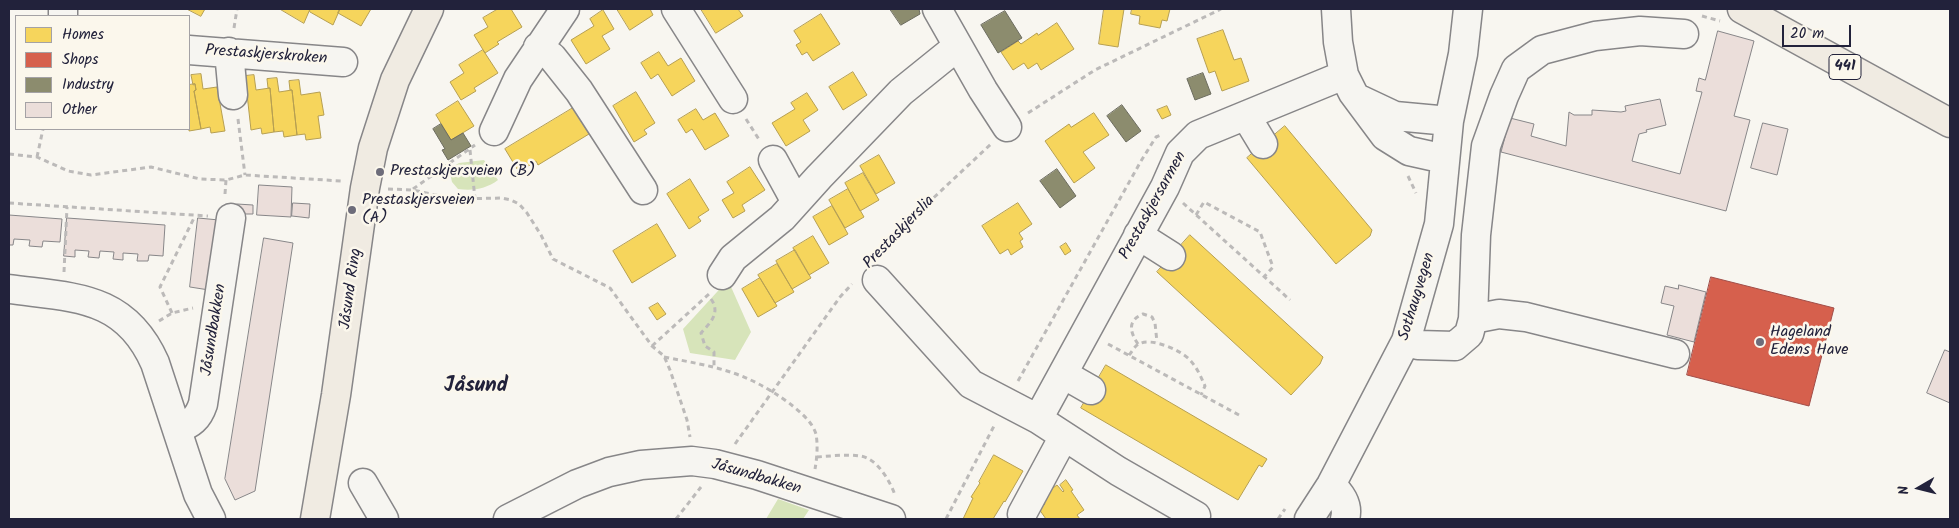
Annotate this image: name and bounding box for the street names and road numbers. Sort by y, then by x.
street label: Prestaskjerskroken [204,42,328,70]
road number: 441 [1829,54,1861,80]
street label: Prestaskjersarmen [1116,149,1192,263]
street label: Prestaskjerslia [860,192,940,274]
street label: Jåsund Ring [337,247,367,331]
street label: Sothaugvegen [1396,251,1440,343]
street label: Jåsundbakken [198,283,232,377]
street label: Jåsundbakken [709,456,803,500]

